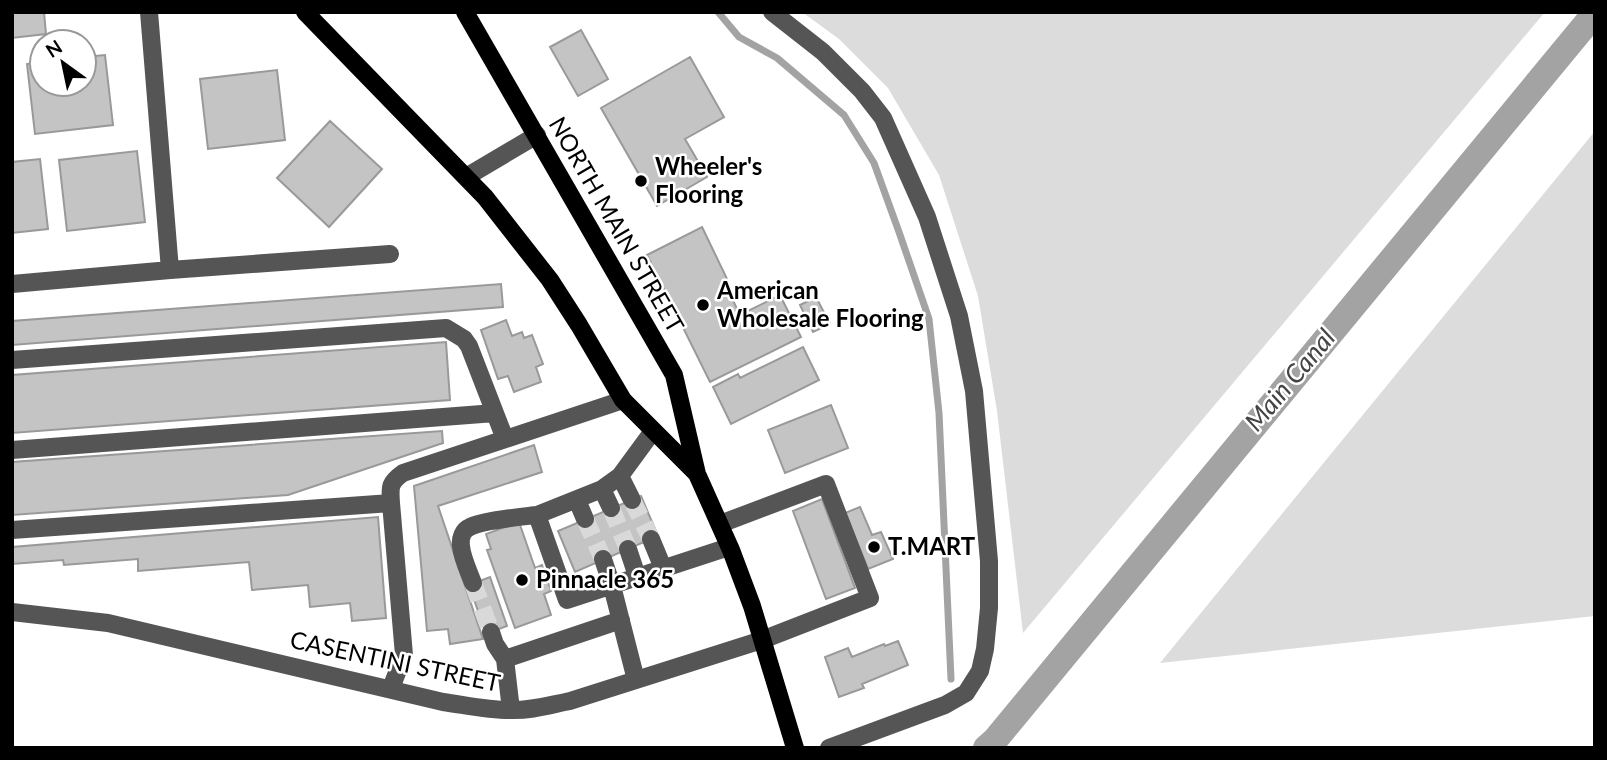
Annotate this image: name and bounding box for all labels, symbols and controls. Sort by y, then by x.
north arrow [28,28,98,98]
text: N [41,35,66,62]
street label: NORTH MAIN STREET [544,111,691,337]
place label: Wheeler's Flooring [655,151,762,208]
marker: Wheeler's Flooring [633,173,649,189]
place label: American Wholesale Flooring [716,275,924,332]
marker: American Wholesale Flooring [695,297,711,313]
water label: Main Canal [1237,322,1341,437]
place label: T.MART [888,531,976,560]
marker: T.MART [866,539,882,555]
place label: Pinnacle 365 [536,564,674,593]
marker: Pinnacle 365 [514,572,530,588]
street label: CASENTINI STREET [288,624,503,697]

